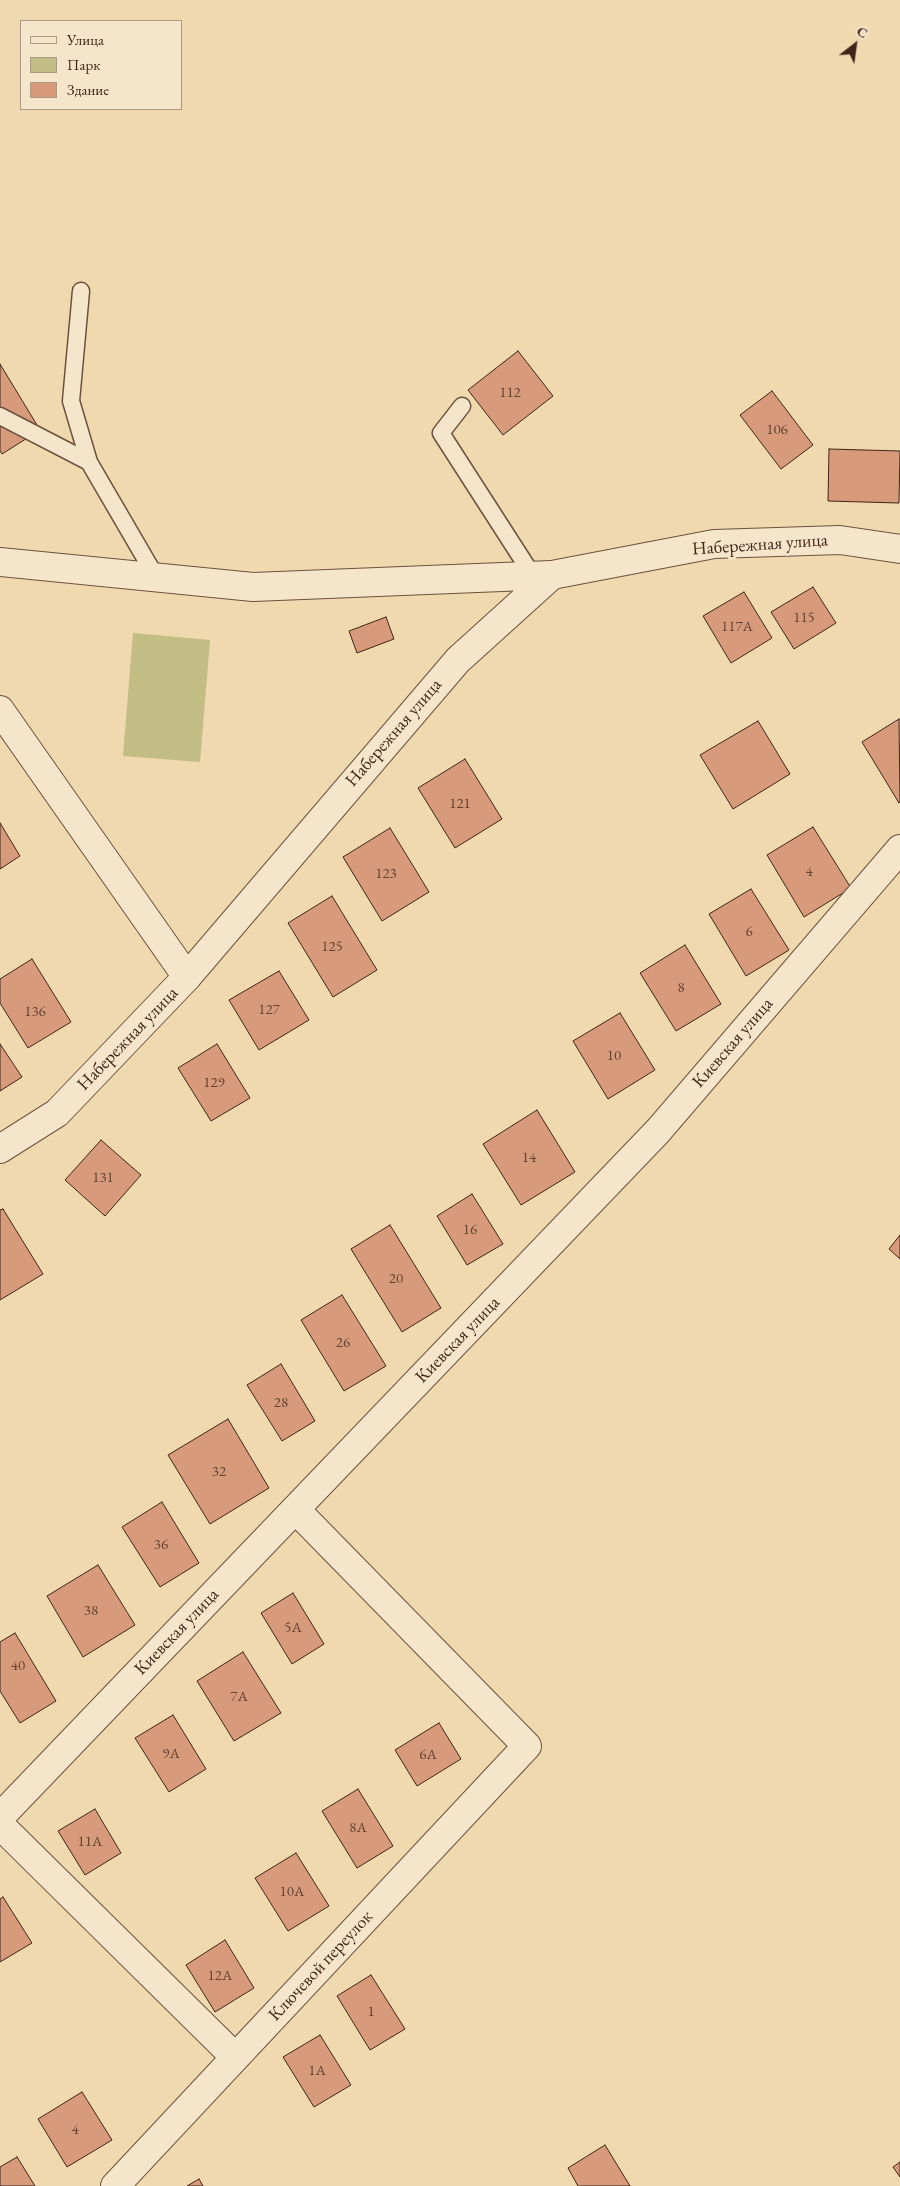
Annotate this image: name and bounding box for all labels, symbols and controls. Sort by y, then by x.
legend [20,20,182,110]
north arrow [830,20,880,70]
text: С [854,22,871,42]
text: Улица [67,30,104,49]
text: Парк [67,55,100,74]
text: Здание [67,80,109,99]
house number: 112 [499,384,521,402]
house number: 106 [766,421,788,439]
street label: Набережная улица [691,529,829,561]
house number: 115 [793,609,815,627]
house number: 117А [721,618,753,636]
street label: Набережная улица [341,675,447,791]
house number: 121 [449,795,471,813]
house number: 4 [805,863,813,881]
house number: 123 [375,865,397,883]
house number: 6 [745,923,753,941]
house number: 125 [321,938,343,956]
house number: 8 [677,979,685,997]
street label: Набережная улица [73,983,183,1095]
street label: Киевская улица [688,994,778,1092]
house number: 127 [258,1001,280,1019]
house number: 136 [24,1003,46,1021]
house number: 10 [607,1047,621,1065]
house number: 129 [203,1074,225,1092]
house number: 14 [522,1149,536,1167]
house number: 131 [92,1169,114,1187]
house number: 16 [463,1221,477,1239]
house number: 20 [389,1270,403,1288]
street label: Киевская улица [411,1292,505,1388]
house number: 26 [336,1334,350,1352]
house number: 28 [274,1394,288,1412]
house number: 32 [212,1463,226,1481]
house number: 36 [154,1536,168,1554]
street label: Киевская улица [130,1584,224,1680]
house number: 38 [84,1602,98,1620]
house number: 5А [284,1619,302,1637]
house number: 40 [11,1657,25,1675]
house number: 7А [230,1688,248,1706]
house number: 9А [162,1745,180,1763]
house number: 6А [419,1746,437,1764]
house number: 8А [349,1819,367,1837]
house number: 11А [78,1833,102,1851]
house number: 10А [280,1883,304,1901]
street label: Ключевой переулок [264,1906,378,2026]
house number: 12А [208,1967,232,1985]
house number: 1 [367,2003,375,2021]
house number: 1А [308,2062,326,2080]
house number: 4 [71,2121,79,2139]

